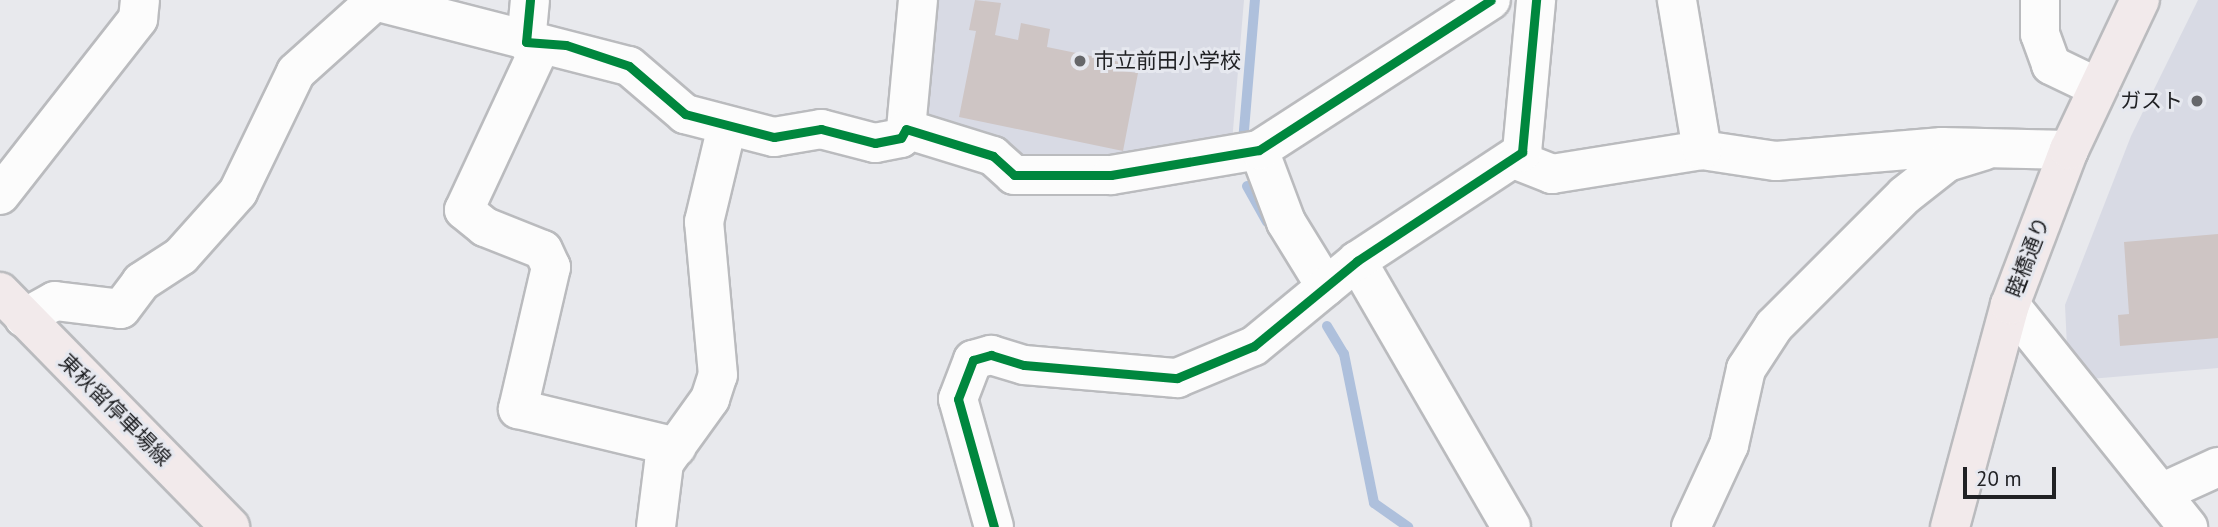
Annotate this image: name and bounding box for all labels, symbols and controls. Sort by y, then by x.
place label: 市立前田小学校 [1094,48,1241,74]
marker: 市立前田小学校 [1072,53,1088,69]
place label: ガスト [2120,88,2183,114]
marker: ガスト [2189,93,2205,109]
street label: 睦橋通り [2001,213,2055,301]
street label: 東秋留停車場線 [54,349,176,471]
scale bar [1966,454,2059,498]
text: 20 m [1976,465,2022,492]

